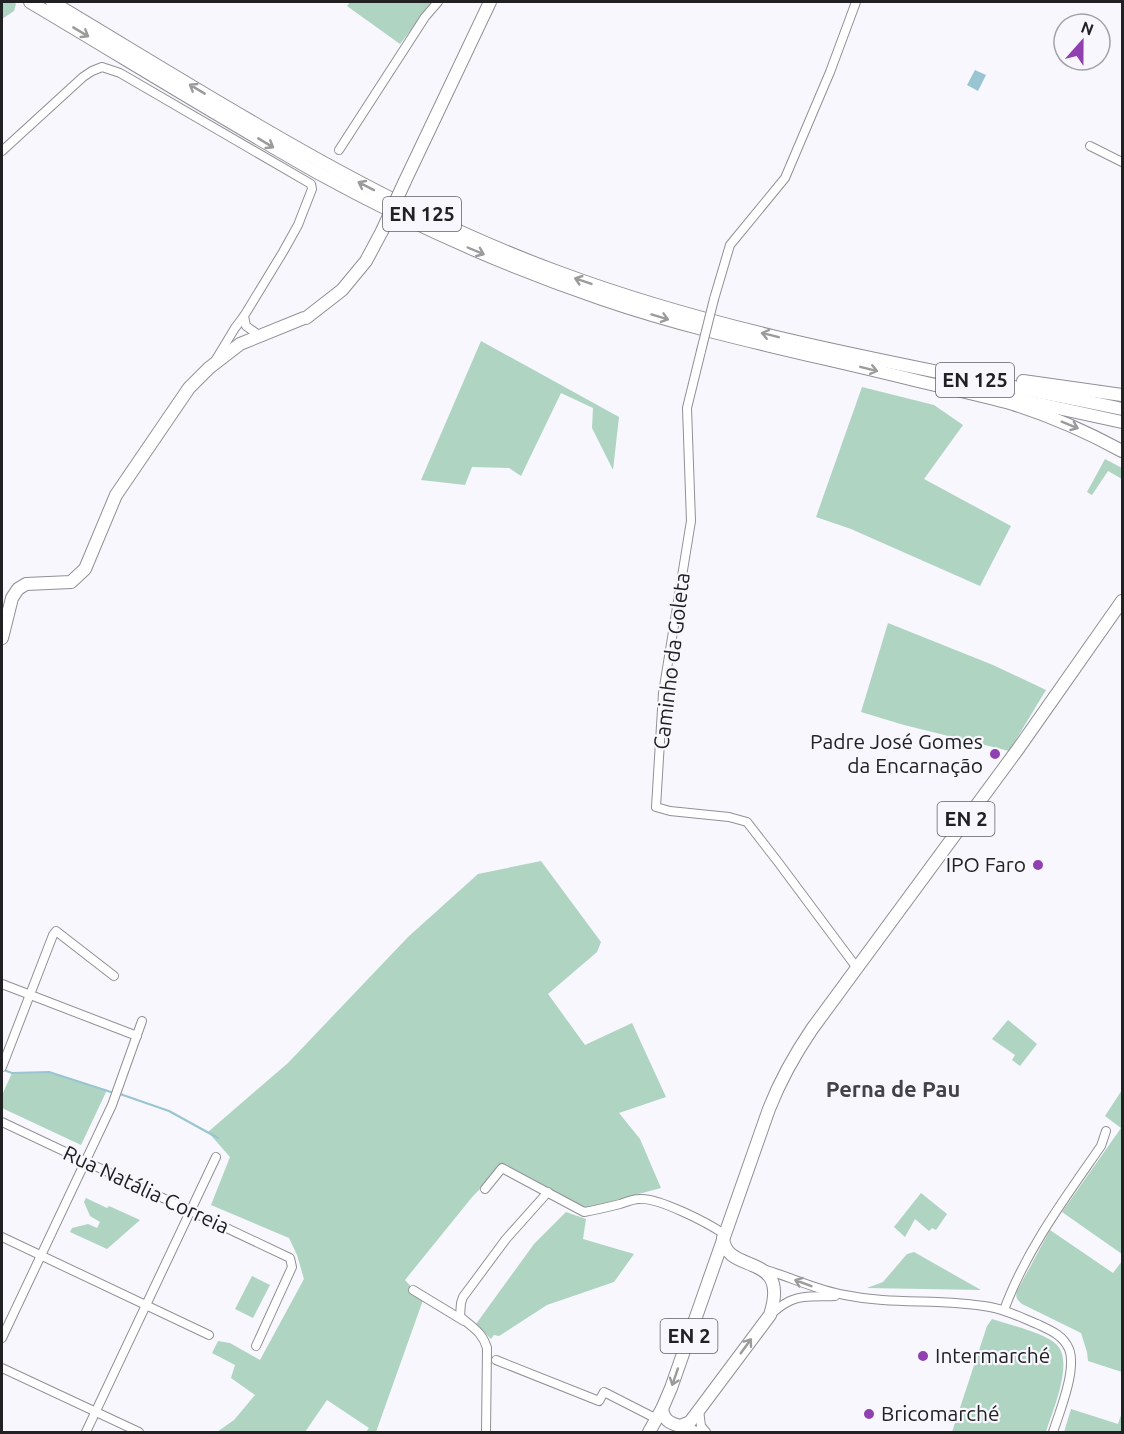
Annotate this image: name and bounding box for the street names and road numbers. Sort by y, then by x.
road number: EN 125 [383,197,461,231]
road number: EN 125 [936,363,1014,397]
street label: Caminho da Goleta [648,571,694,751]
road number: EN 2 [938,802,994,836]
street label: Rua Natália Correia [60,1140,233,1238]
road number: EN 2 [660,1319,718,1353]

